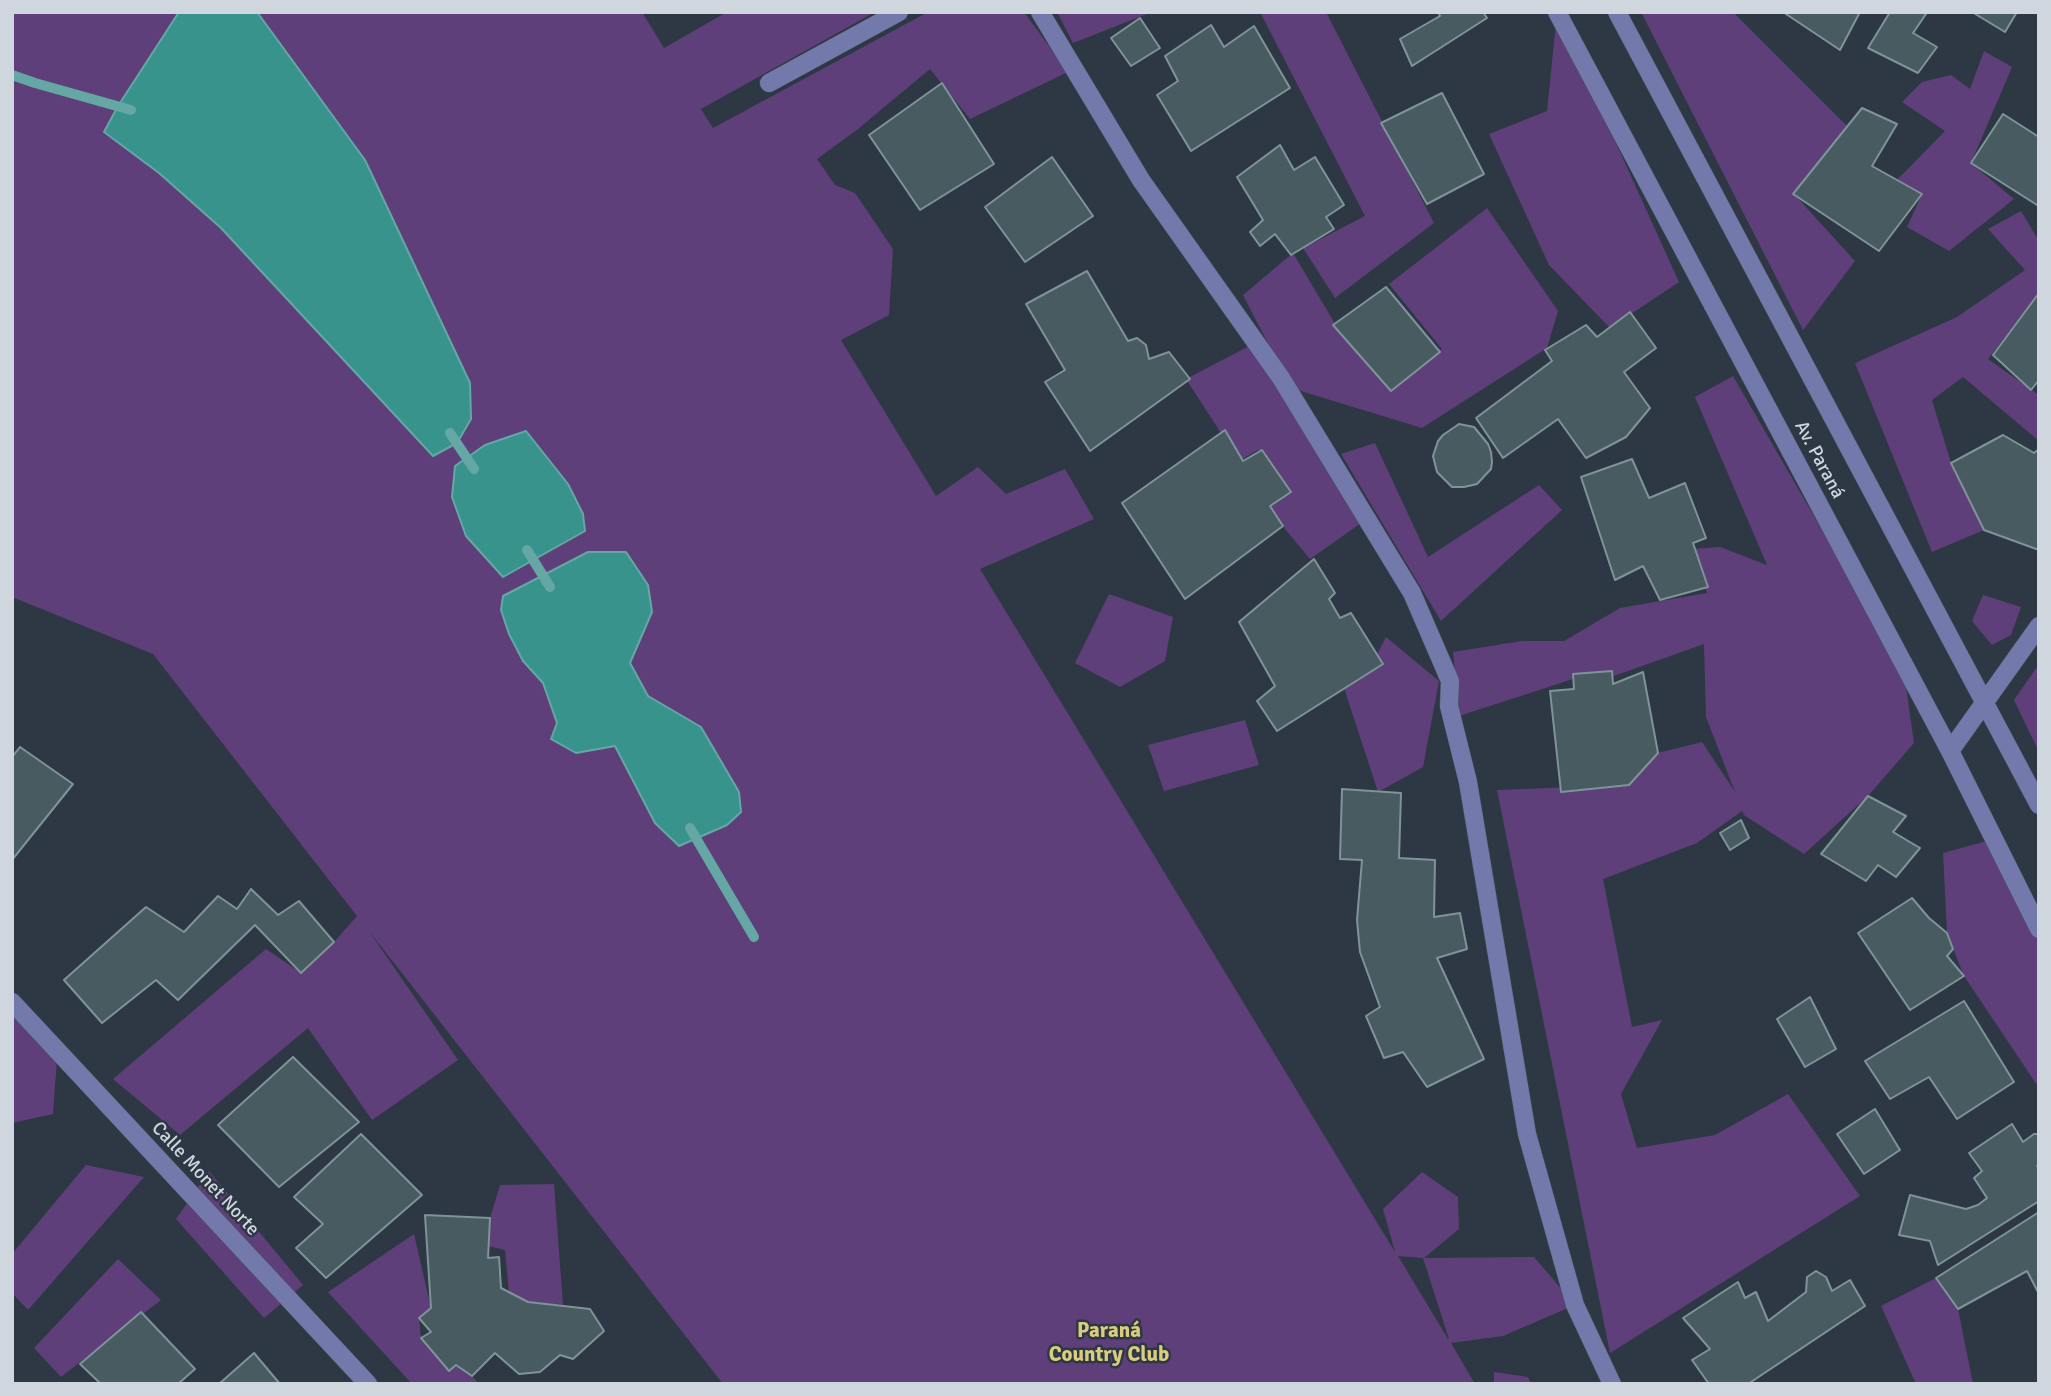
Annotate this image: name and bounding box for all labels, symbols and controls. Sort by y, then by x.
street label: Av. Paraná [1789,417,1849,503]
street label: Calle Monet Norte [146,1117,264,1241]
district label: Paraná Country Club [1049,1318,1169,1368]

